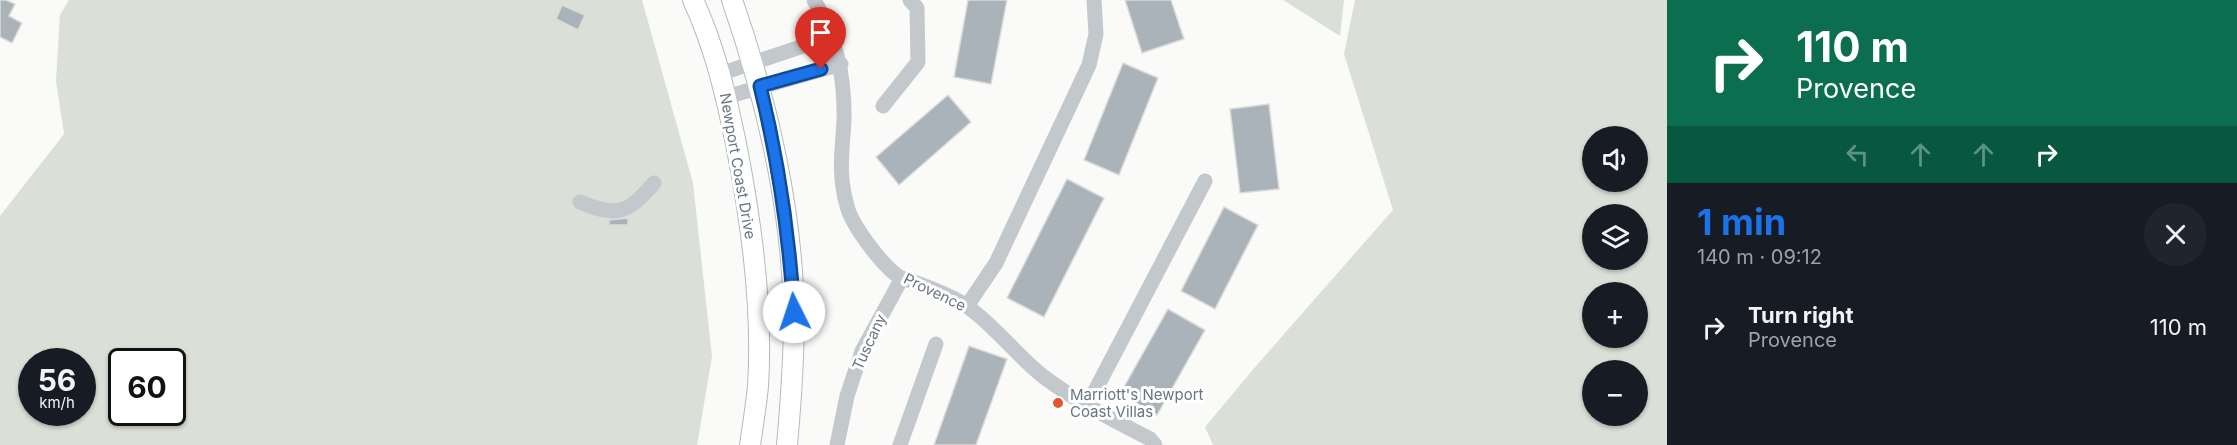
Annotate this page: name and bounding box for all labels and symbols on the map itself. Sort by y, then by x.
pin [795,7,846,69]
street label: Newport Coast Drive [716,91,760,241]
street label: Provence [901,269,969,315]
position arrow [762,280,826,344]
street label: Tuscany [848,310,890,373]
speed limit sign: 60 [108,348,186,426]
place label: Marriott's Newport Coast Villas [1070,385,1204,421]
marker: Marriott's Newport Coast Villas [1051,396,1065,410]

